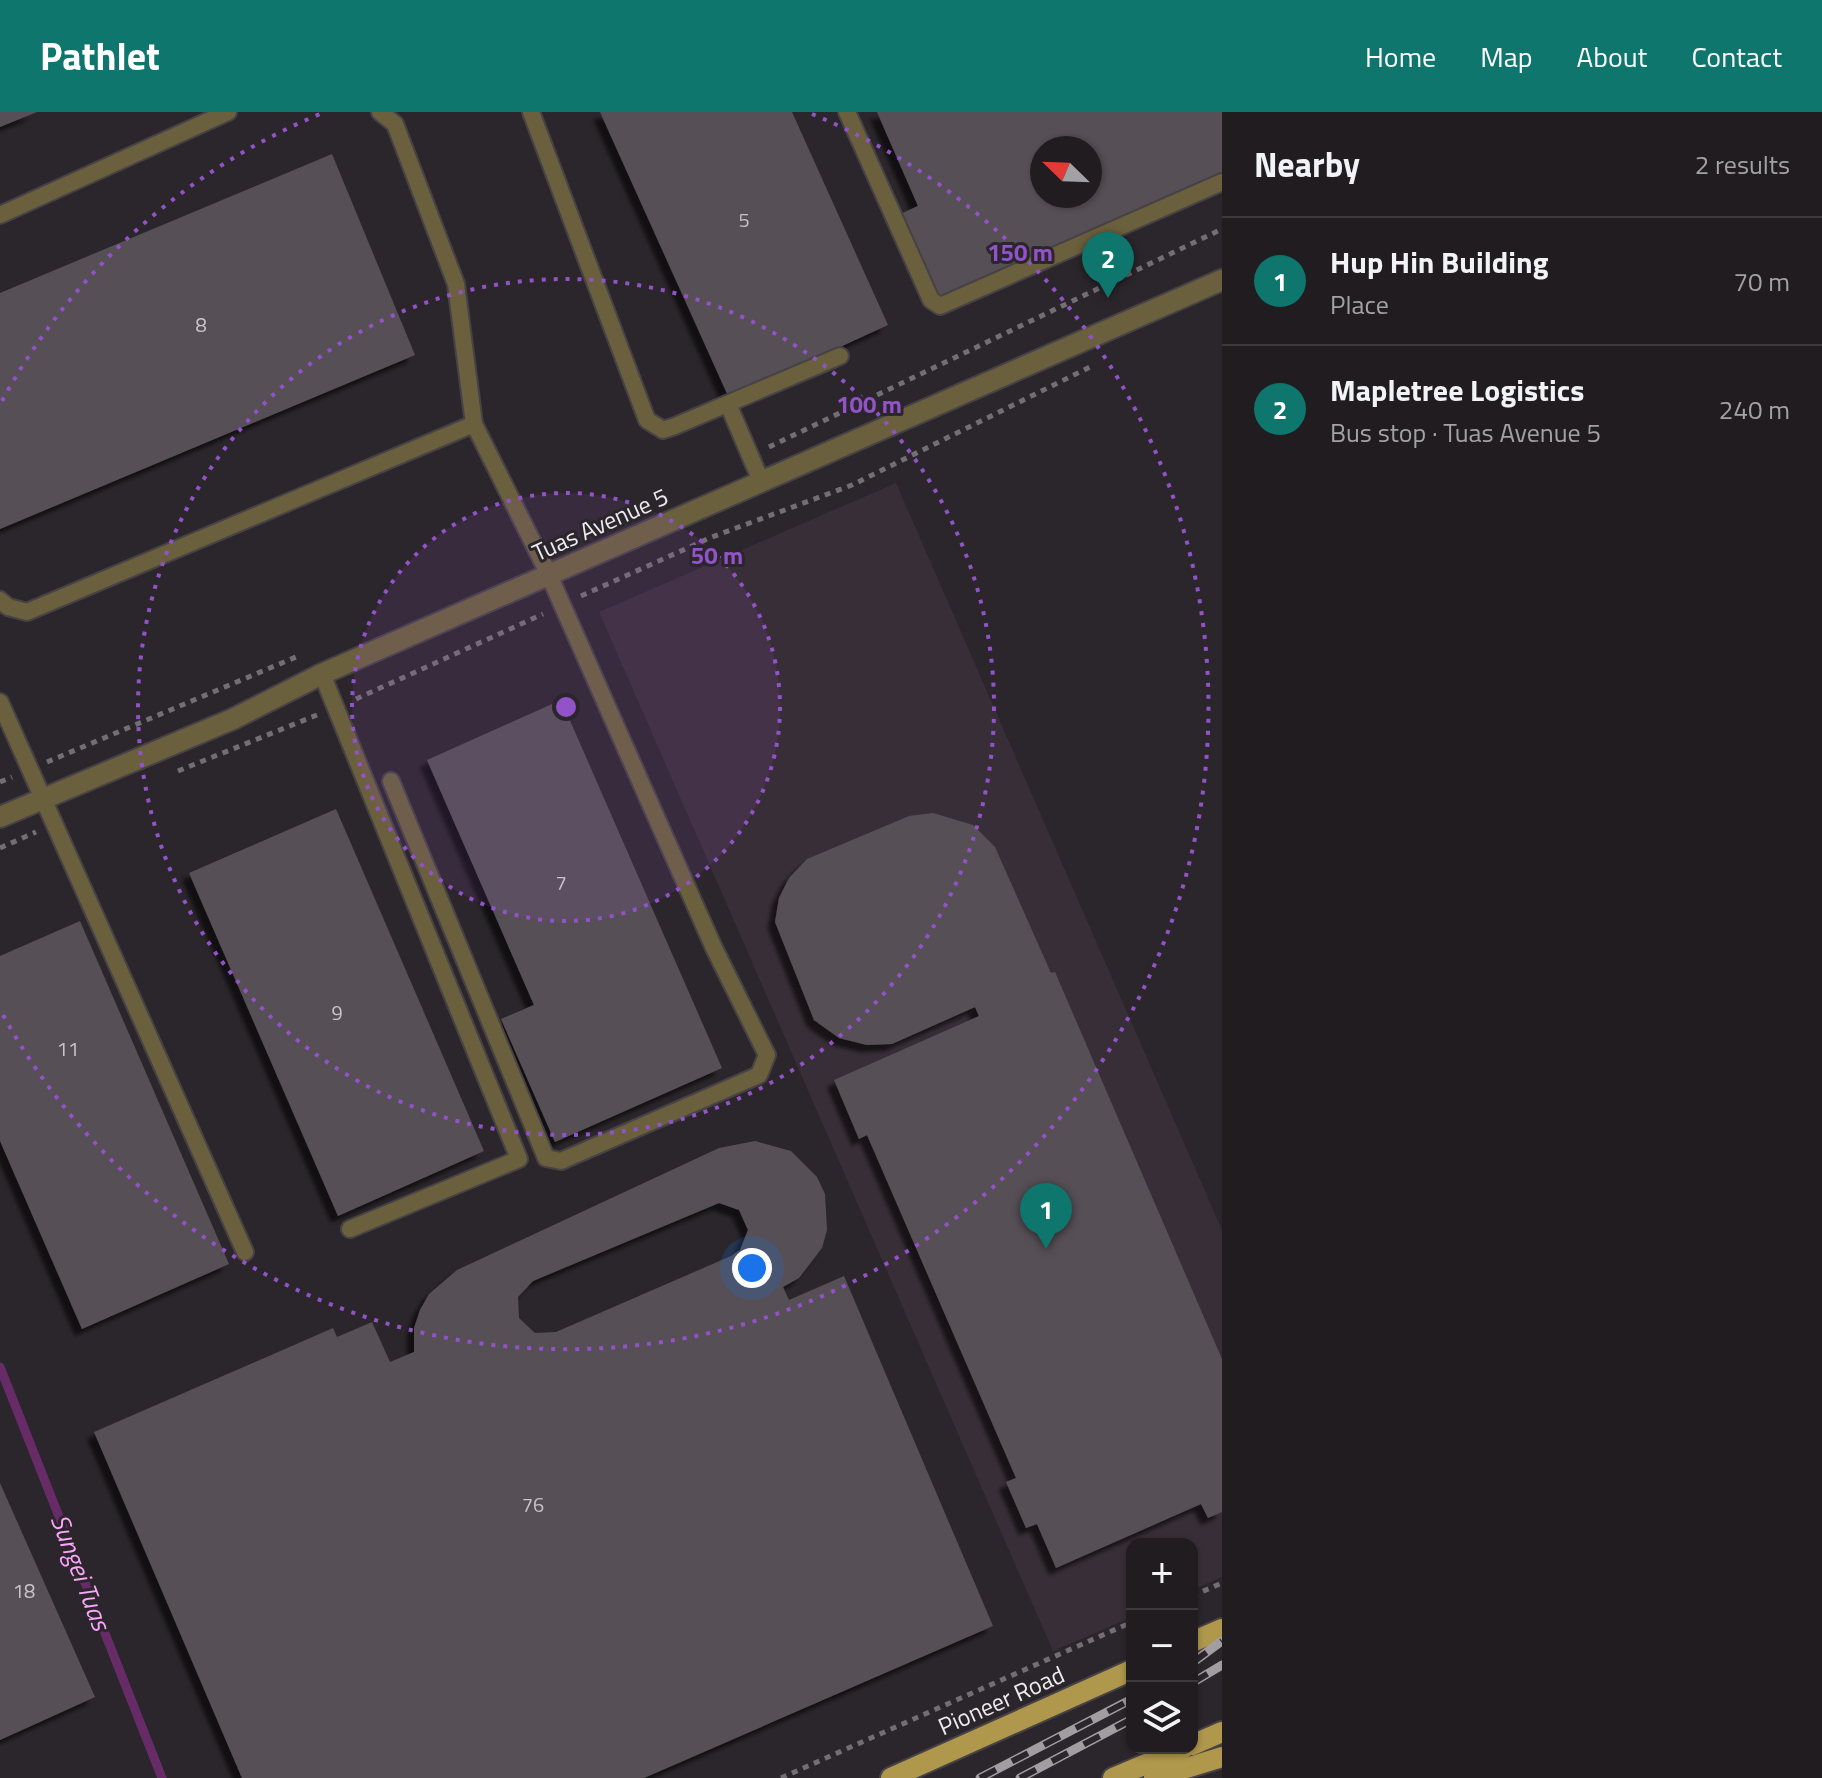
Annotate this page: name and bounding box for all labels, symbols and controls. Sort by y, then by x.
text: Pathlet [40,27,160,85]
text: Home [1365,35,1436,78]
text: Map [1480,35,1533,78]
text: About [1577,35,1647,78]
text: Contact [1691,35,1782,78]
north arrow [1030,136,1102,208]
text: Nearby [1254,138,1360,190]
text: 2 results [1695,145,1790,184]
house number: 5 [738,204,750,235]
pin: 2 [1082,232,1134,298]
text: 150 m [987,234,1053,270]
text: Hup Hin Building [1330,239,1549,285]
text: 1 [1273,262,1287,301]
text: 70 m [1733,262,1790,301]
text: Place [1330,285,1389,324]
house number: 8 [195,309,207,340]
text: Mapletree Logistics [1330,367,1584,413]
text: 100 m [836,386,902,422]
text: 2 [1273,390,1287,429]
text: 240 m [1719,390,1790,429]
text: Bus stop · Tuas Avenue 5 [1330,413,1601,452]
street label: Tuas Avenue 5 [526,478,674,570]
text: 50 m [691,537,743,573]
centre of rings [552,693,580,721]
house number: 7 [555,867,567,898]
house number: 9 [331,997,343,1028]
house number: 11 [57,1033,79,1064]
pin: 1 [1020,1183,1072,1249]
your location [732,1248,772,1288]
house number: 76 [522,1489,544,1520]
water label: Sungei Tuas [41,1508,122,1637]
map controls [1126,1538,1198,1754]
button: + [1126,1538,1198,1610]
house number: 18 [13,1575,35,1606]
button: − [1126,1610,1198,1682]
street label: Pioneer Road [932,1656,1070,1744]
button: layers [1126,1682,1198,1754]

